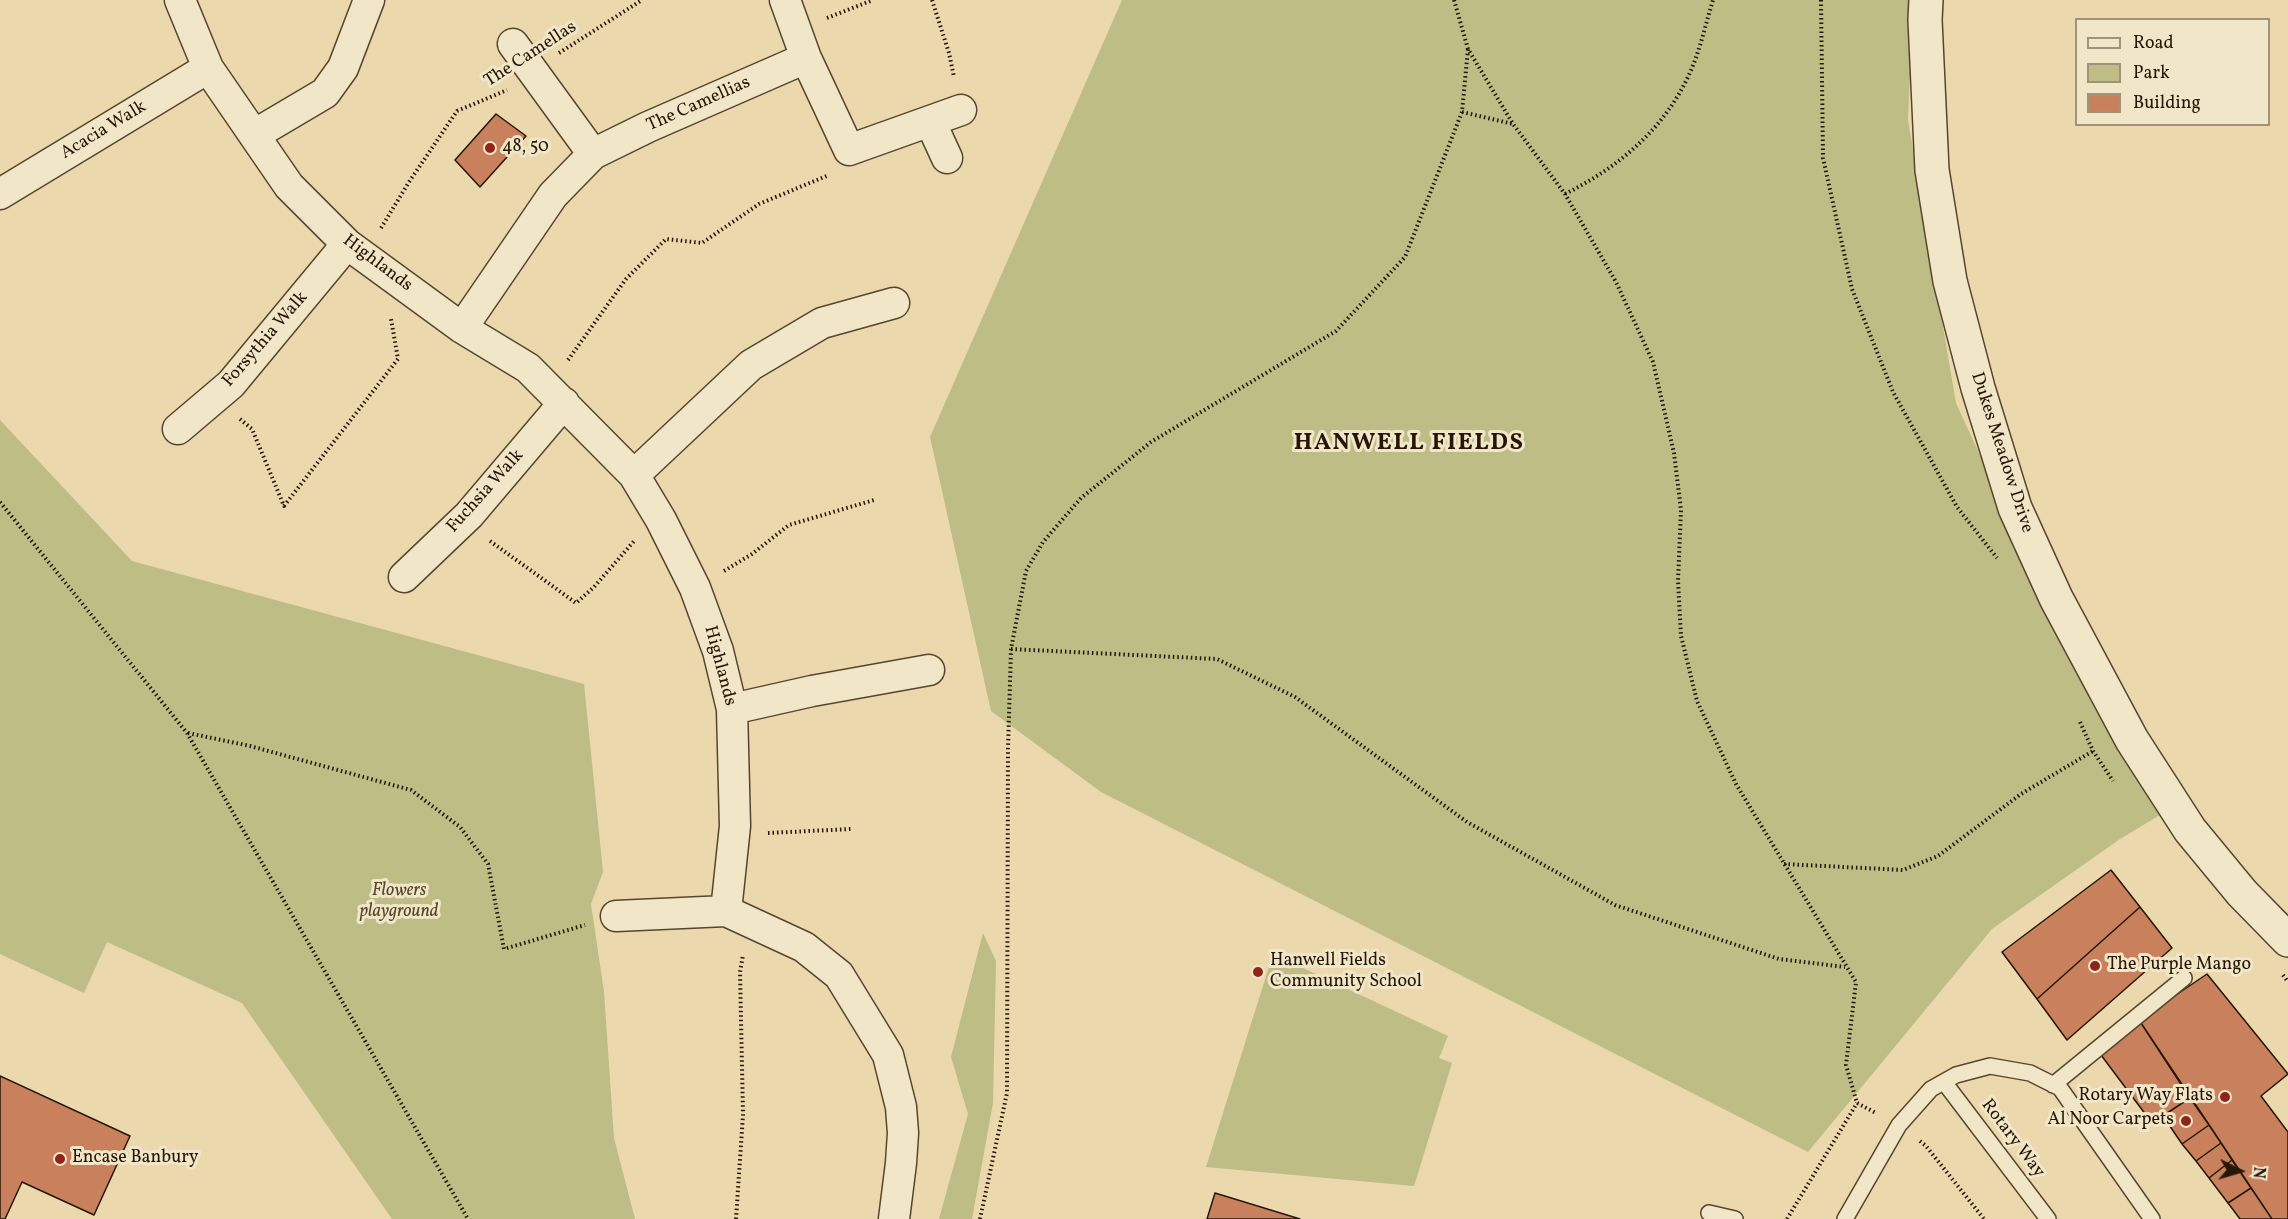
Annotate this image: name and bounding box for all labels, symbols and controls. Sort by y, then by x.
street label: The Camellas [481,17,581,93]
legend [2075,18,2270,126]
text: Road [2133,31,2174,56]
text: Park [2133,61,2170,86]
street label: The Camellias [644,73,754,137]
text: Building [2133,91,2201,116]
street label: Acacia Walk [57,97,151,165]
place label: 48, 50 [502,137,549,159]
marker: 48, 50 [483,141,497,155]
street label: Highlands [338,231,416,297]
street label: Forsythia Walk [219,288,313,392]
street label: Dukes Meadow Drive [1965,370,2037,536]
district label: HANWELL FIELDS [1294,431,1524,459]
street label: Fuchsia Walk [443,446,529,538]
street label: Highlands [698,624,740,708]
park label: Flowers playground [360,881,438,924]
place label: Hanwell Fields Community School [1270,951,1422,994]
place label: The Purple Mango [2107,955,2251,977]
marker: The Purple Mango [2088,959,2102,973]
marker: Hanwell Fields Community School [1251,965,1265,979]
place label: Rotary Way Flats [2079,1086,2213,1108]
marker: Rotary Way Flats [2218,1090,2232,1104]
street label: Rotary Way [1975,1096,2049,1182]
place label: Al Noor Carpets [2048,1110,2174,1132]
marker: Al Noor Carpets [2179,1114,2193,1128]
north arrow [2210,1141,2270,1201]
place label: Encase Banbury [72,1148,199,1170]
marker: Encase Banbury [53,1152,67,1166]
text: N [2246,1166,2269,1179]

